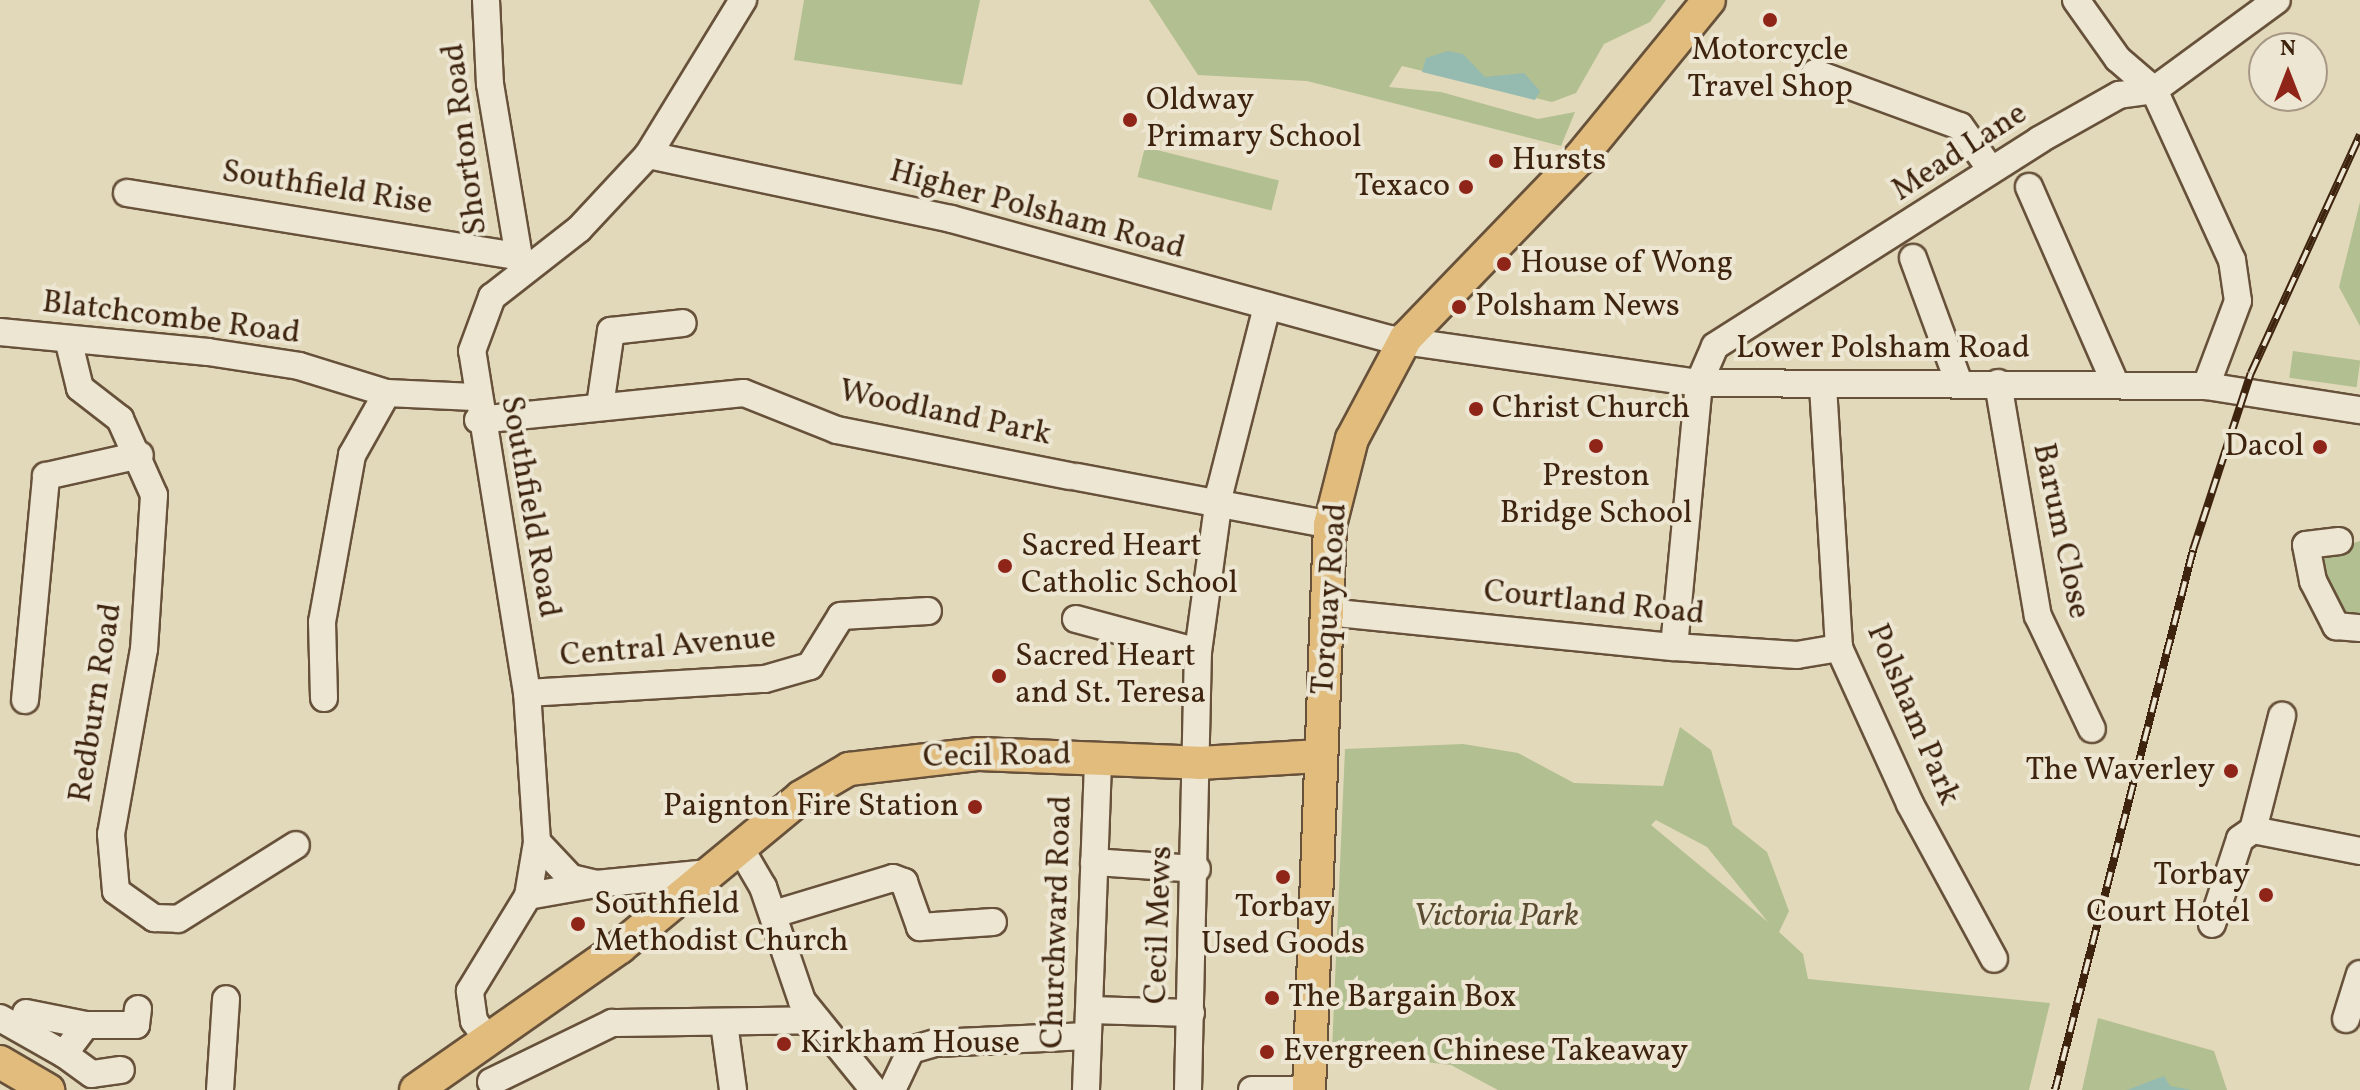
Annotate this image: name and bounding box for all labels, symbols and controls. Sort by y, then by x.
marker: Motorcycle Travel Shop [1761,11,1779,29]
north arrow [2248,32,2328,112]
place label: Motorcycle Travel Shop [1687,33,1853,108]
text: N [2280,34,2296,65]
street label: Shorton Road [435,41,497,237]
place label: Oldway Primary School [1146,83,1363,158]
street label: Mead Lane [1885,95,2035,211]
marker: Oldway Primary School [1121,111,1139,129]
place label: Hursts [1512,142,1606,180]
marker: Hursts [1487,152,1505,170]
street label: Southfield Rise [219,153,435,225]
street label: Higher Polsham Road [885,153,1189,269]
place label: Texaco [1354,168,1450,206]
marker: Texaco [1457,178,1475,196]
place label: House of Wong [1520,245,1731,283]
marker: House of Wong [1495,255,1513,273]
street label: Blatchcombe Road [40,284,302,354]
place label: Polsham News [1475,288,1680,326]
marker: Polsham News [1450,298,1468,316]
street label: Lower Polsham Road [1736,330,2030,368]
street label: Woodland Park [835,373,1055,455]
place label: Christ Church [1492,390,1690,428]
street label: Southfield Road [491,393,567,621]
marker: Christ Church [1467,400,1485,418]
place label: Dacol [2224,428,2304,466]
marker: Preston Bridge School [1587,437,1605,455]
marker: Dacol [2311,438,2329,456]
street label: Barum Close [2023,440,2097,622]
place label: Preston Bridge School [1500,459,1692,534]
street label: Torquay Road [1305,501,1357,697]
place label: Sacred Heart Catholic School [1021,529,1238,604]
marker: Sacred Heart Catholic School [996,557,1014,575]
street label: Courtland Road [1482,573,1706,635]
street label: Redburn Road [62,601,132,805]
street label: Central Avenue [559,619,777,677]
street label: Polsham Park [1857,619,1967,811]
place label: Sacred Heart and St. Teresa [1015,639,1207,714]
marker: Sacred Heart and St. Teresa [990,667,1008,685]
street label: Cecil Road [923,737,1071,777]
place label: The Waverley [2025,752,2215,790]
marker: The Waverley [2222,762,2240,780]
place label: Paignton Fire Station [663,788,959,826]
street label: Churchward Road [1034,795,1082,1049]
marker: Paignton Fire Station [966,798,984,816]
street label: Cecil Mews [1138,845,1182,1005]
place label: Torbay Court Hotel [2086,858,2250,933]
marker: Torbay Used Goods [1274,868,1292,886]
marker: Torbay Court Hotel [2257,886,2275,904]
place label: Southfield Methodist Church [594,887,849,962]
place label: Torbay Used Goods [1201,890,1365,965]
park label: Victoria Park [1413,898,1579,936]
marker: Southfield Methodist Church [569,915,587,933]
place label: The Bargain Box [1288,979,1516,1017]
marker: The Bargain Box [1263,989,1281,1007]
place label: Kirkham House [800,1025,1020,1063]
place label: Evergreen Chinese Takeaway [1283,1033,1689,1071]
marker: Kirkham House [775,1035,793,1053]
marker: Evergreen Chinese Takeaway [1258,1043,1276,1061]

